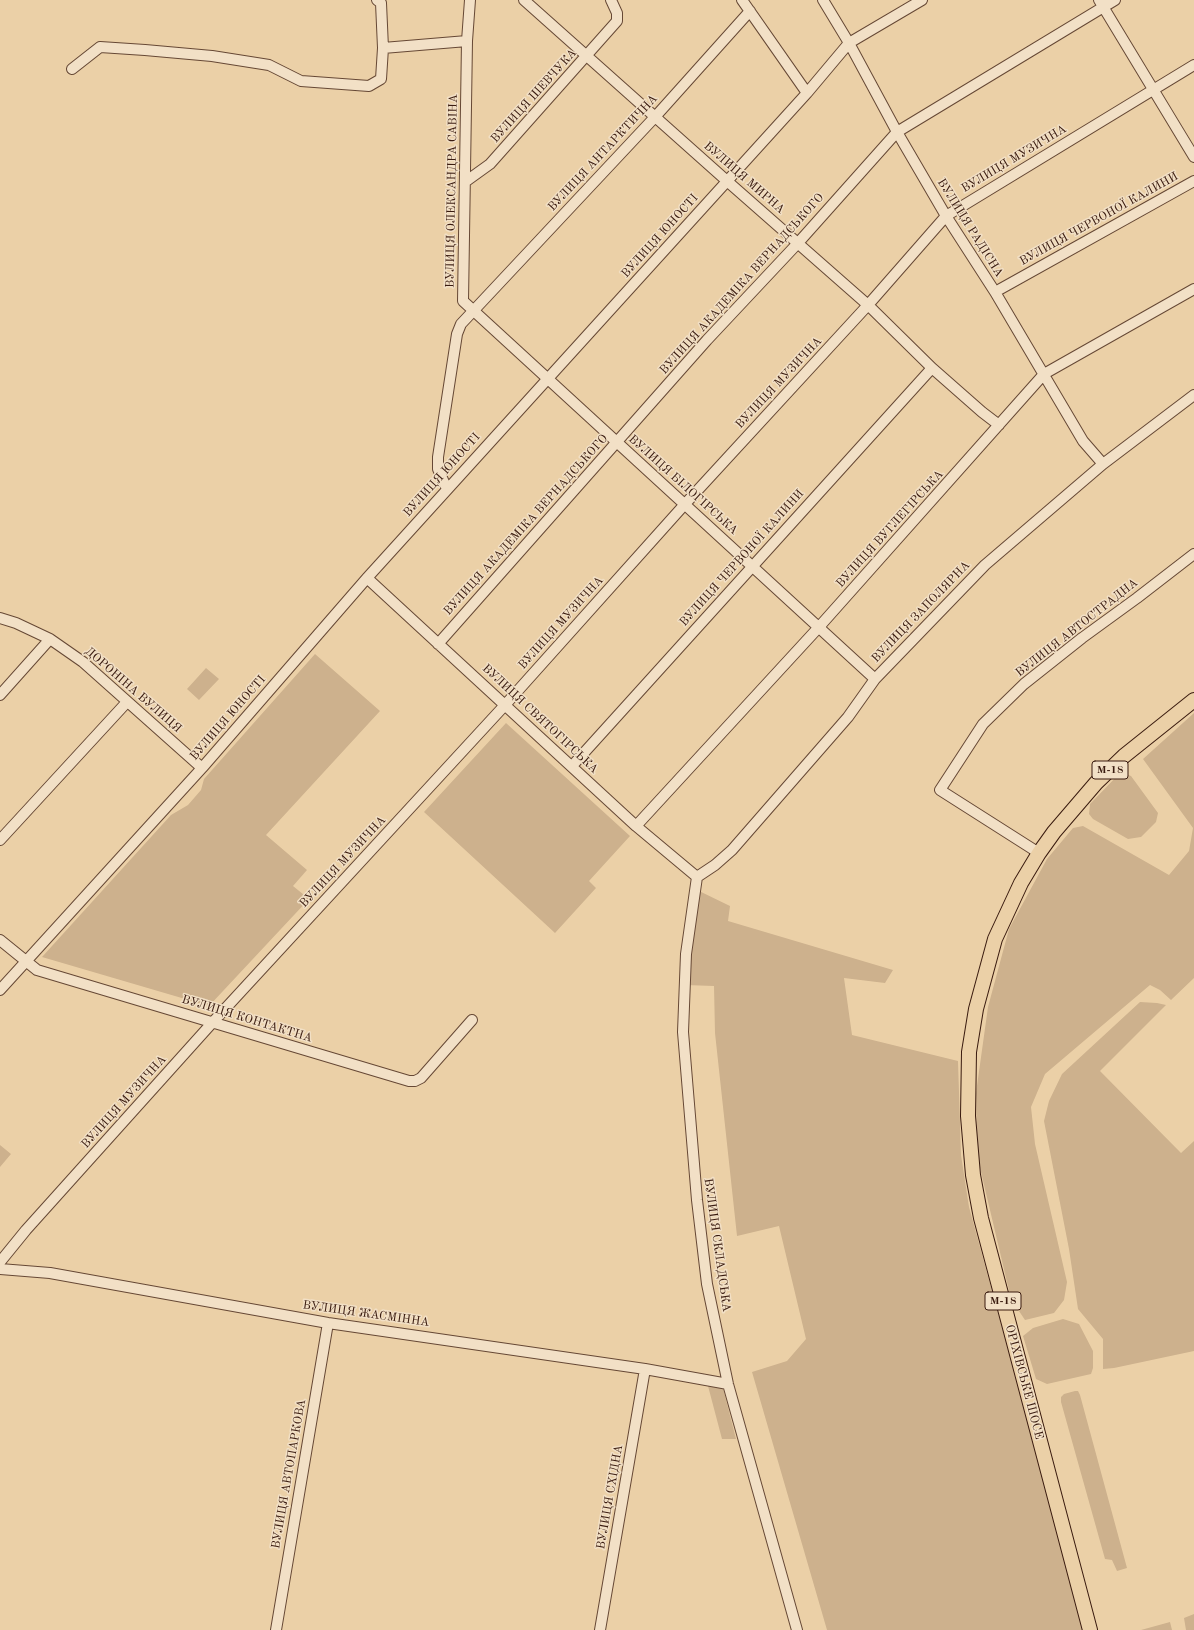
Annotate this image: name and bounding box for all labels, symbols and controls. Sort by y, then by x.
street label: ВУЛИЦЯ ШЕВЧУКА [488,46,580,146]
street label: ВУЛИЦЯ АНТАРКТИЧНА [545,92,661,214]
street label: ВУЛИЦЯ ОЛЕКСАНДРА САВІНА [443,94,461,288]
street label: ВУЛИЦЯ МУЗИЧНА [959,122,1069,196]
street label: ВУЛИЦЯ МИРНА [701,139,787,217]
street label: ВУЛИЦЯ ЧЕРВОНОЇ КАЛИНИ [1017,169,1181,269]
street label: ВУЛИЦЯ РАДІСНА [934,176,1006,280]
street label: ВУЛИЦЯ ЮНОСТІ [619,191,701,281]
street label: ВУЛИЦЯ АКАДЕМІКА ВЕРНАДСЬКОГО [657,191,827,377]
street label: ВУЛИЦЯ МУЗИЧНА [733,334,825,432]
street label: ВУЛИЦЯ ЮНОСТІ [401,430,483,520]
street label: ВУЛИЦЯ АКАДЕМІКА ВЕРНАДСЬКОГО [441,432,611,618]
street label: ВУЛИЦЯ БІЛОГІРСЬКА [625,432,741,538]
street label: ВУЛИЦЯ ВУГЛЕГІРСЬКА [833,467,947,591]
street label: ВУЛИЦЯ ЧЕРВОНОЇ КАЛИНИ [677,487,807,629]
street label: ВУЛИЦЯ ЗАПОЛЯРНА [869,558,973,666]
street label: ВУЛИЦЯ МУЗИЧНА [515,574,607,672]
street label: ВУЛИЦЯ АВТОСТРАДНА [1013,576,1141,680]
street label: ДОРОНІНА ВУЛИЦЯ [82,644,184,736]
street label: ВУЛИЦЯ СВЯТОГІРСЬКА [479,661,601,777]
street label: ВУЛИЦЯ ЮНОСТІ [187,673,269,763]
road number: М-18 [1092,761,1128,779]
street label: ВУЛИЦЯ МУЗИЧНА [297,813,389,911]
street label: ВУЛИЦЯ КОНТАКТНА [180,992,314,1046]
street label: ВУЛИЦЯ МУЗИЧНА [78,1053,170,1151]
street label: ВУЛИЦЯ СКЛАДСЬКА [700,1177,734,1313]
road number: М-18 [985,1292,1021,1310]
street label: ВУЛИЦЯ ЖАСМІННА [302,1298,430,1330]
street label: ОРІХІВСЬКЕ ШОСЕ [1002,1323,1046,1441]
street label: ВУЛИЦЯ АВТОПАРКОВА [269,1398,309,1550]
street label: ВУЛИЦЯ СХІДНА [594,1444,626,1550]

